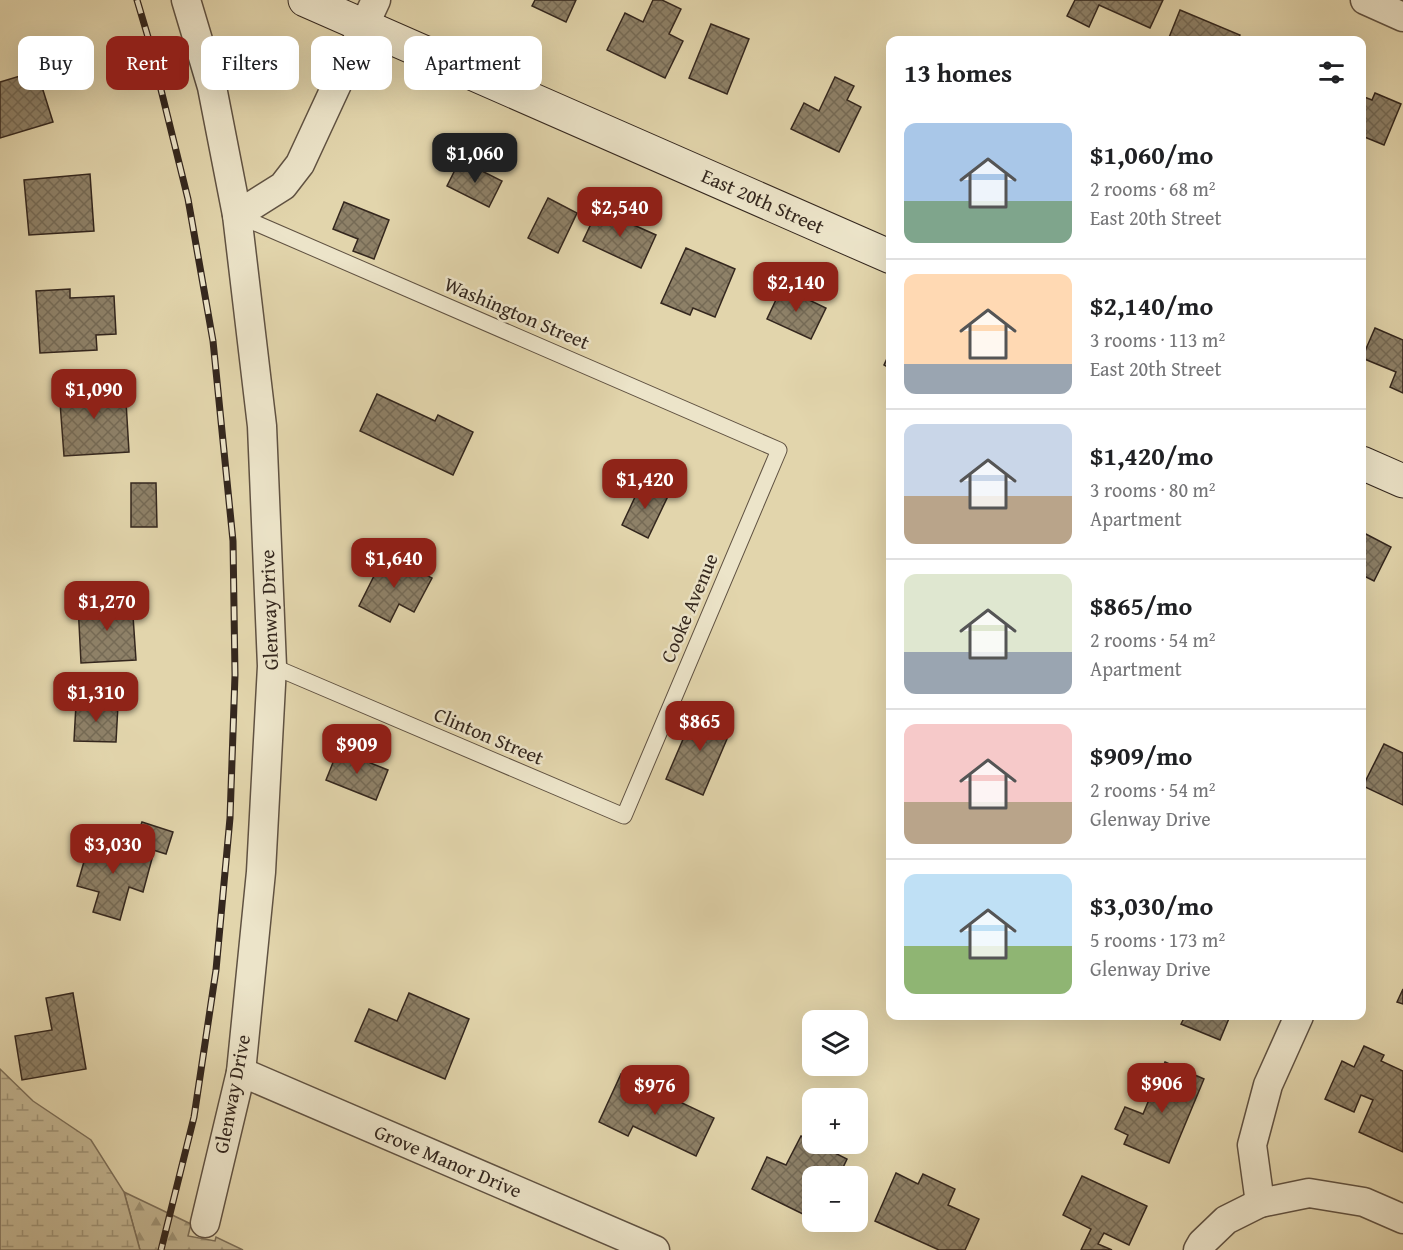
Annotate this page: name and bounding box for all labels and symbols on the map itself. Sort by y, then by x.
pin: $1,060 [426,133,524,184]
street label: East 20th Street [697,161,829,241]
pin: $2,540 [571,187,669,238]
pin: $2,140 [747,262,845,313]
street label: Washington Street [440,269,594,356]
pin: $1,090 [45,369,143,420]
pin: $1,420 [596,459,694,510]
pin: $1,640 [345,538,443,589]
street label: Glenway Drive [252,549,285,671]
street label: Cooke Avenue [652,549,725,667]
pin: $1,270 [58,581,156,632]
pin: $1,310 [47,672,145,723]
street label: Clinton Street [430,699,549,772]
pin: $865 [664,701,736,752]
pin: $909 [321,724,393,775]
pin: $3,030 [64,824,162,875]
street label: Glenway Drive [206,1032,257,1156]
pin: $906 [1126,1063,1198,1114]
pin: $976 [619,1065,691,1116]
street label: Grove Manor Drive [370,1116,526,1205]

